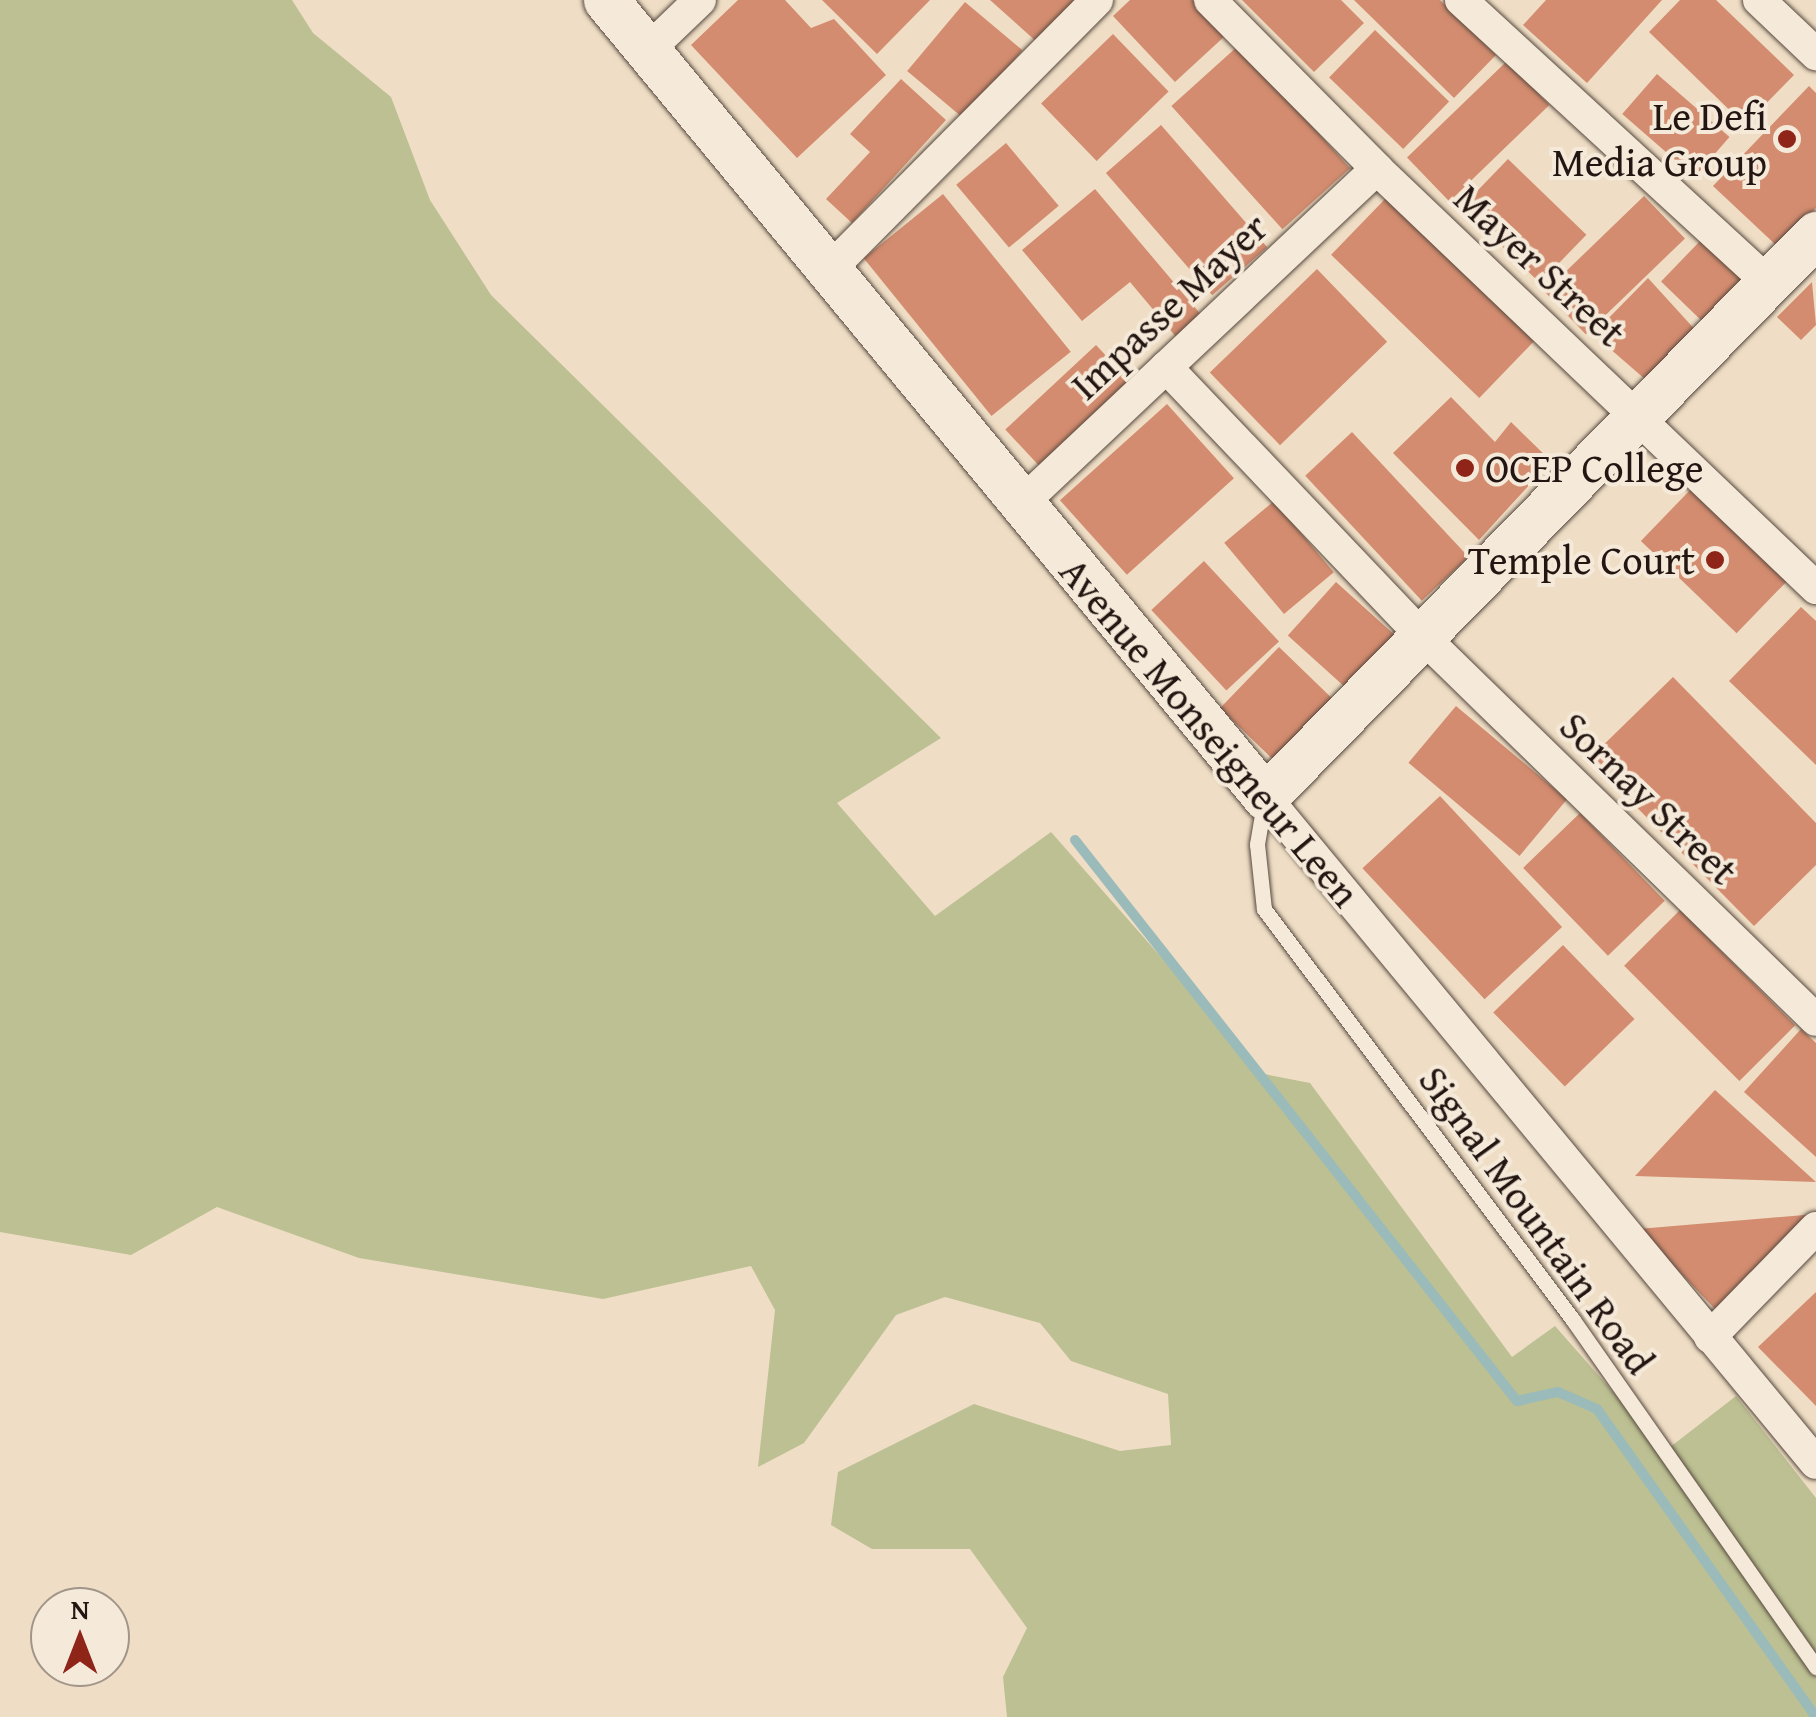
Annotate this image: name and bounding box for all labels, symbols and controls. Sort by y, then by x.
place label: Le Defi Media Group [1552,92,1767,186]
marker: Le Defi Media Group [1776,128,1798,150]
street label: Mayer Street [1445,174,1635,356]
street label: Impasse Mayer [1061,203,1277,409]
place label: OCEP College [1485,444,1704,492]
marker: OCEP College [1454,457,1476,479]
place label: Temple Court [1468,536,1695,584]
street label: Avenue Monseigneur Leen [1050,548,1370,916]
marker: Temple Court [1704,549,1726,571]
street label: Sornay Street [1550,702,1748,894]
street label: Signal Mountain Road [1409,1057,1665,1383]
north arrow [30,1587,130,1687]
text: N [71,1588,89,1629]

